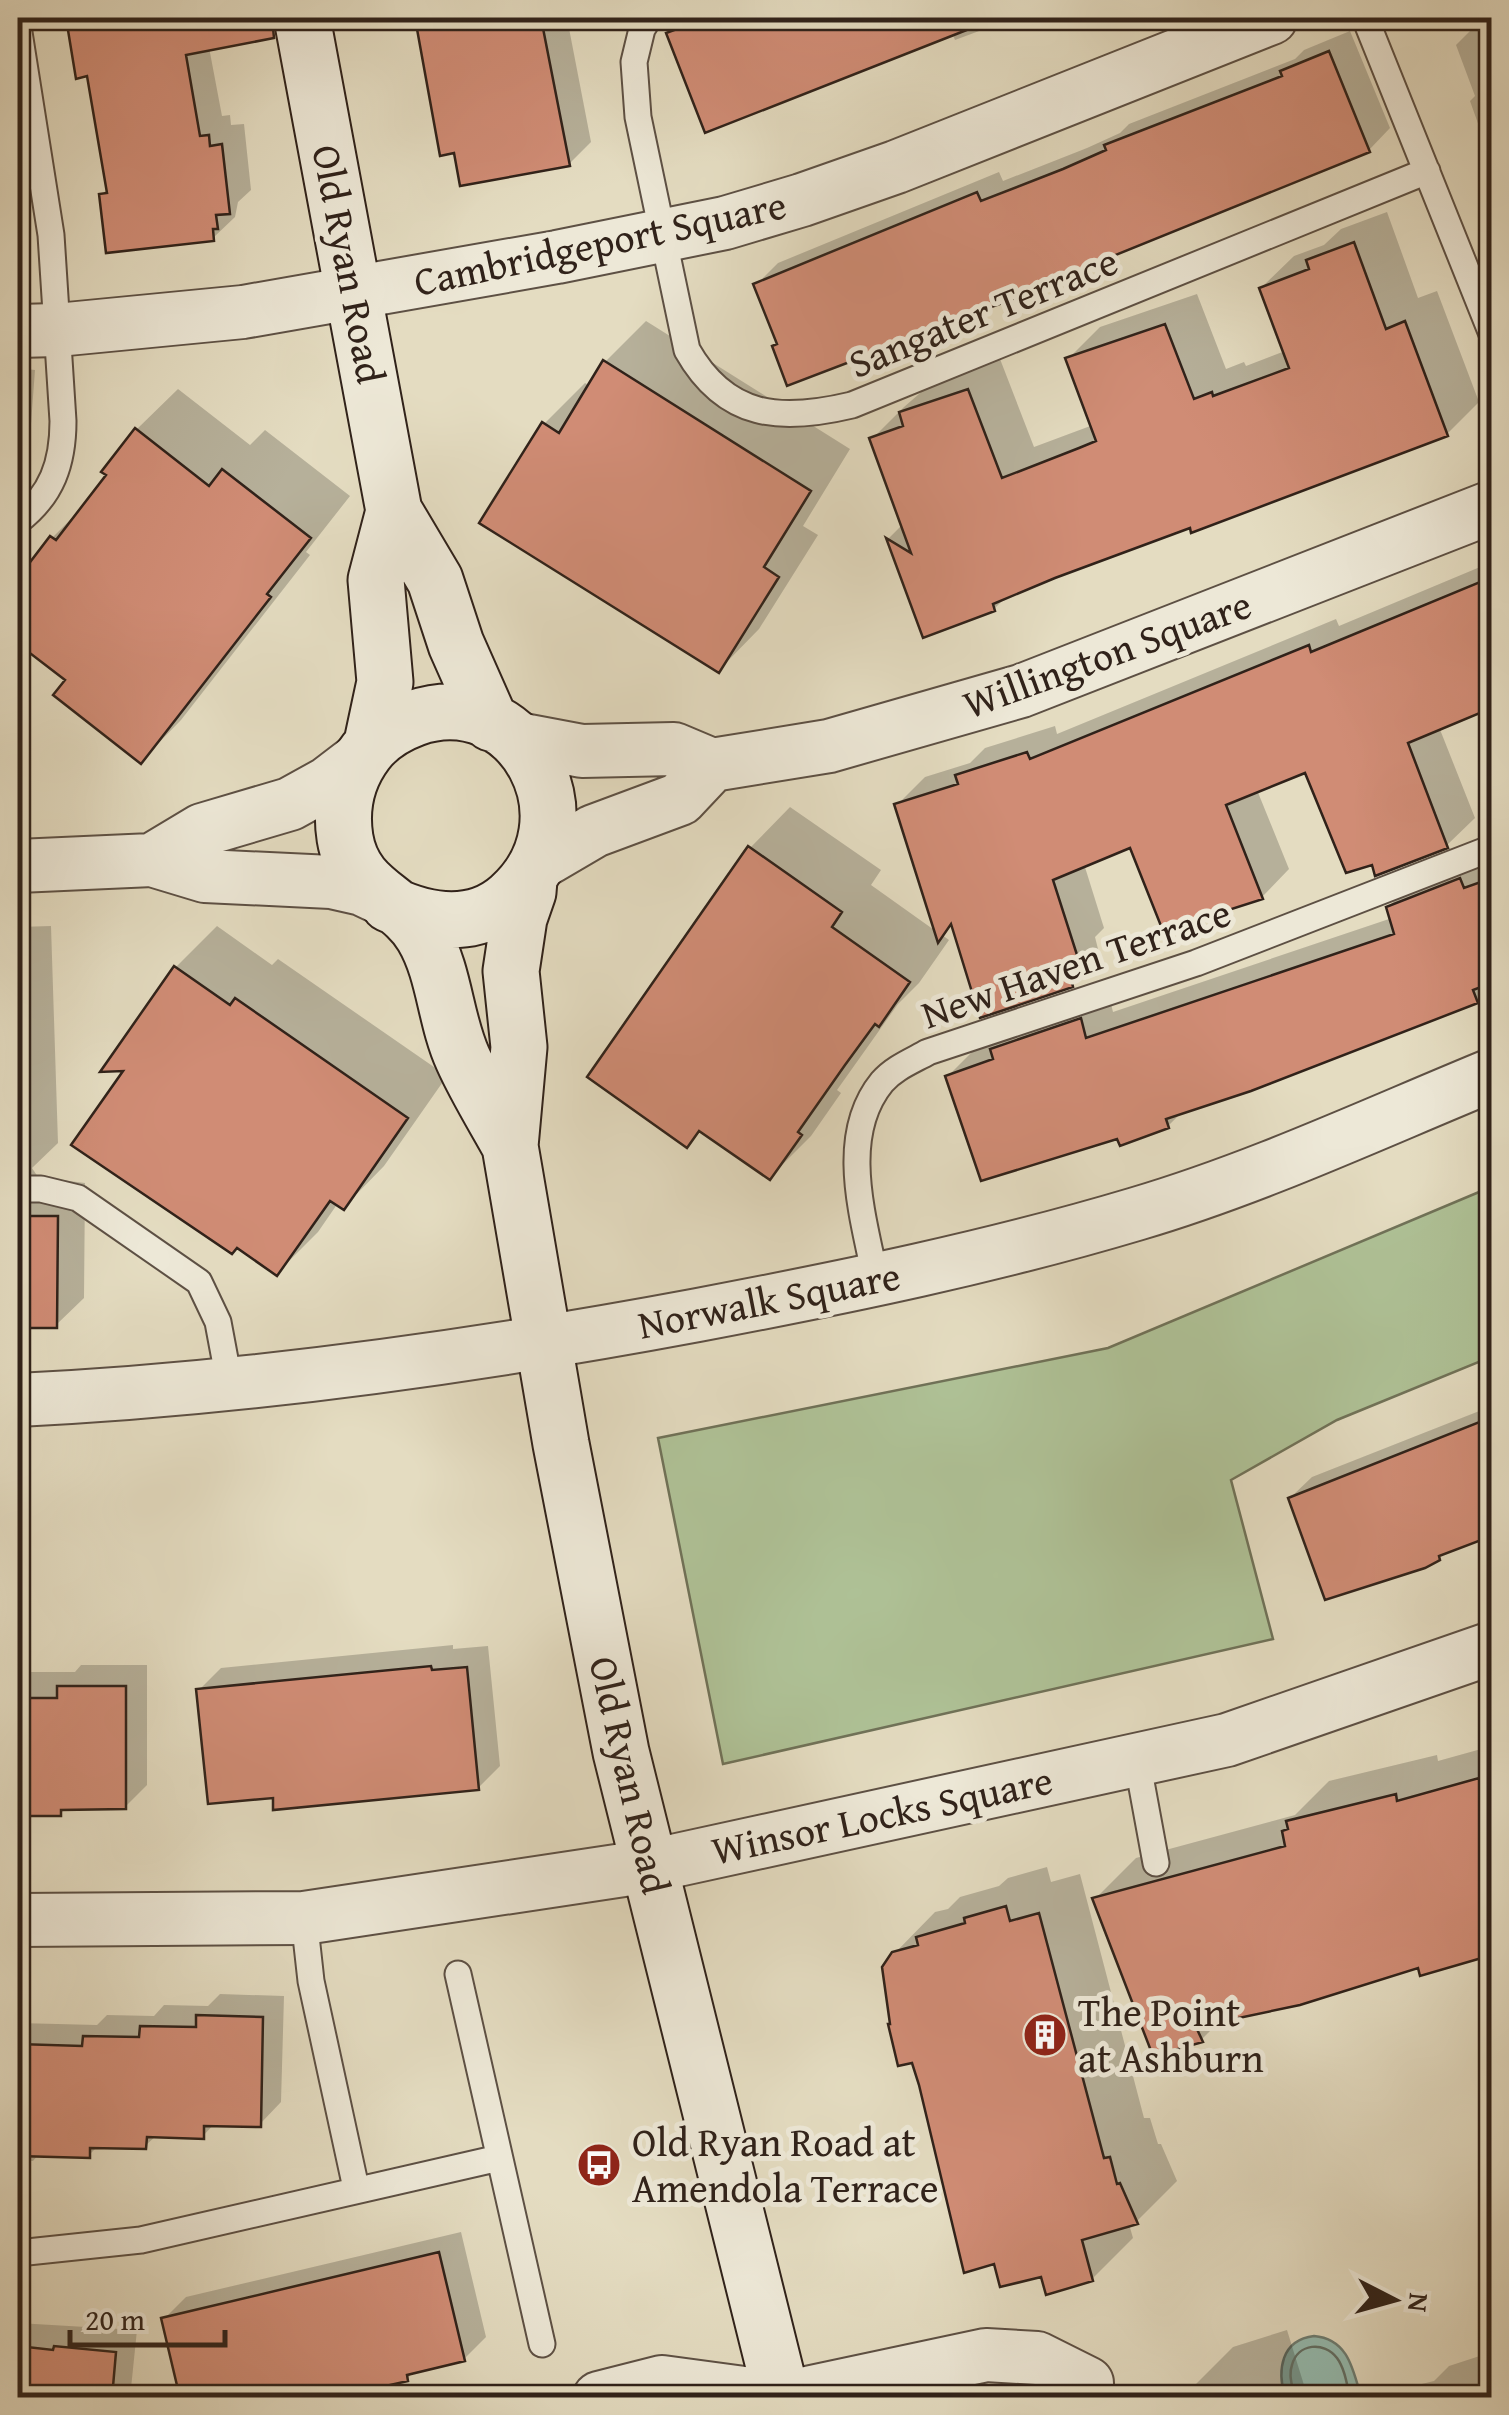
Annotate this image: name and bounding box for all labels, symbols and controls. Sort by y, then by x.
street label: Old Ryan Road [297,140,402,389]
street label: Cambridgeport Square [408,174,791,311]
street label: Sangater Terrace [839,231,1126,392]
street label: Willington Square [954,574,1259,733]
street label: New Haven Terrace [913,882,1238,1043]
street label: Norwalk Square [633,1245,905,1354]
street label: Old Ryan Road [575,1650,687,1900]
street label: Winsor Locks Square [706,1750,1058,1879]
place label: The Point at Ashburn [1078,1982,1264,2087]
building icon: The Point at Ashburn [1022,2012,1068,2058]
place label: Old Ryan Road at Amendola Terrace [632,2112,938,2217]
bus stop icon: Old Ryan Road at Amendola Terrace [576,2142,622,2188]
north arrow [1344,2250,1444,2350]
scale bar [70,2285,225,2347]
text: N [1398,2291,1441,2314]
text: 20 m [85,2297,145,2341]

